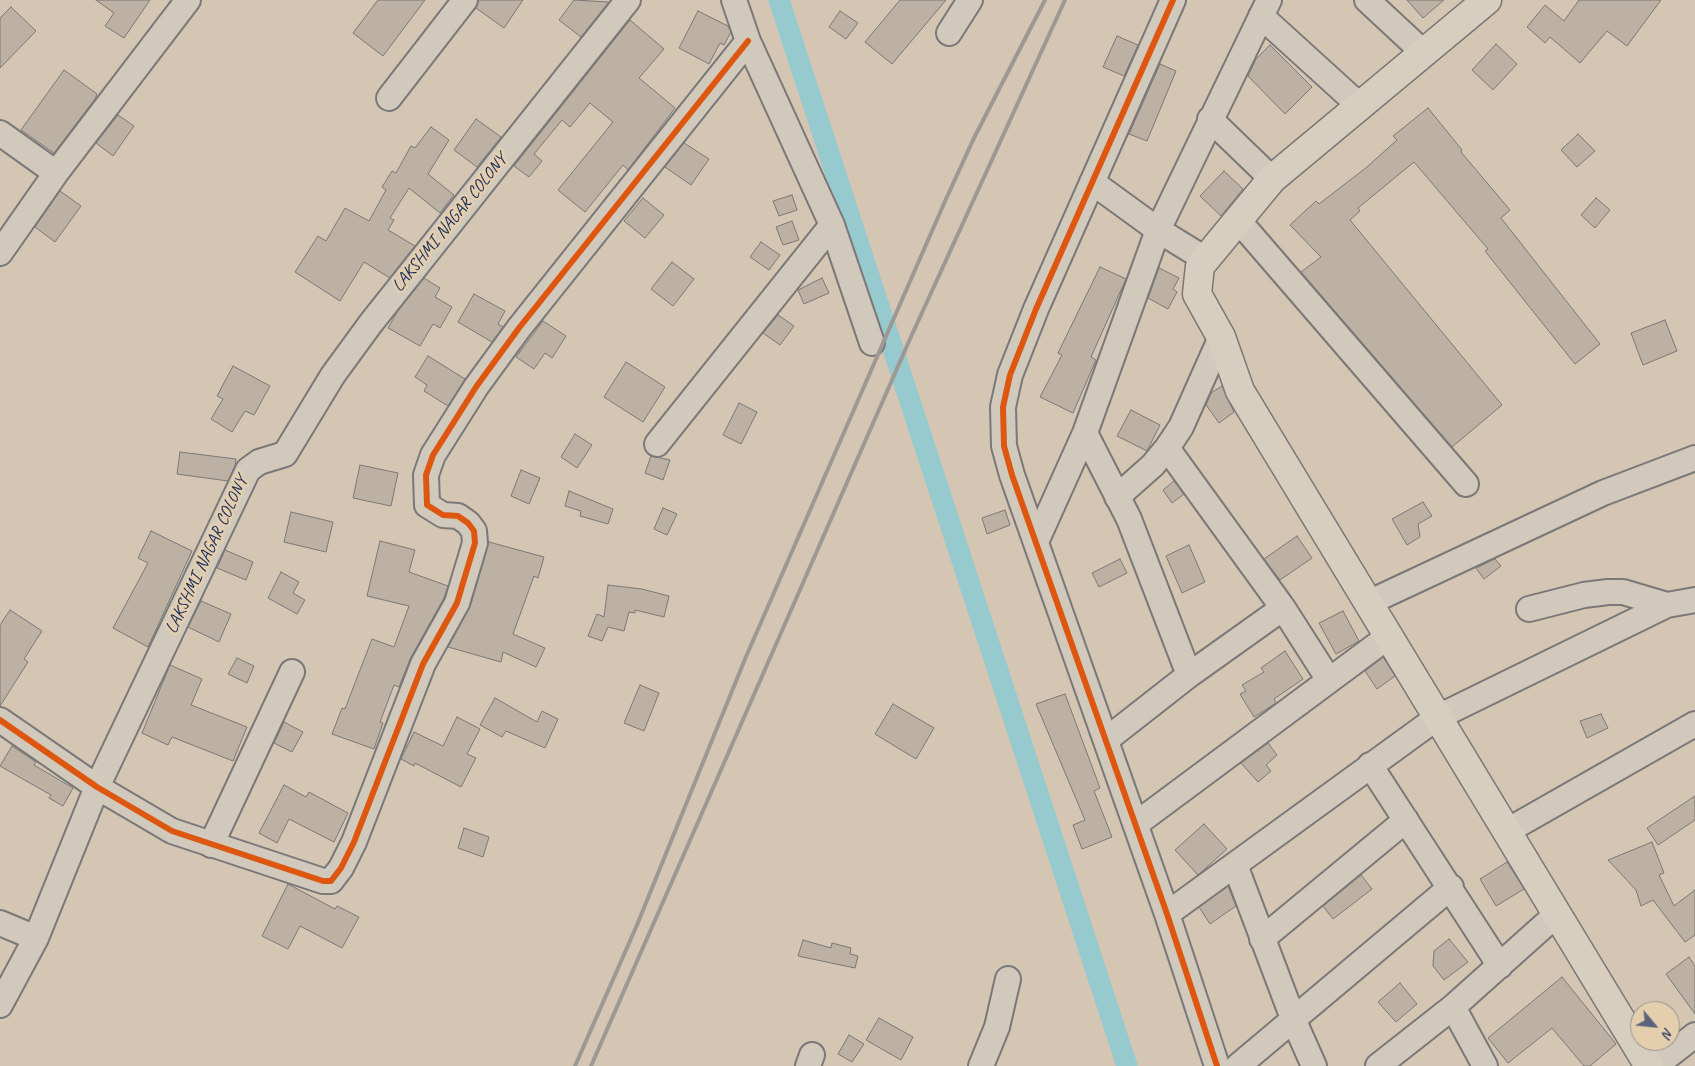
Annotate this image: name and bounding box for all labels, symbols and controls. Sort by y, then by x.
street label: LAKSHMI NAGAR COLONY [388,150,512,296]
street label: LAKSHMI NAGAR COLONY [161,473,253,637]
north arrow [1630,1001,1680,1051]
text: N [1658,1025,1677,1041]

